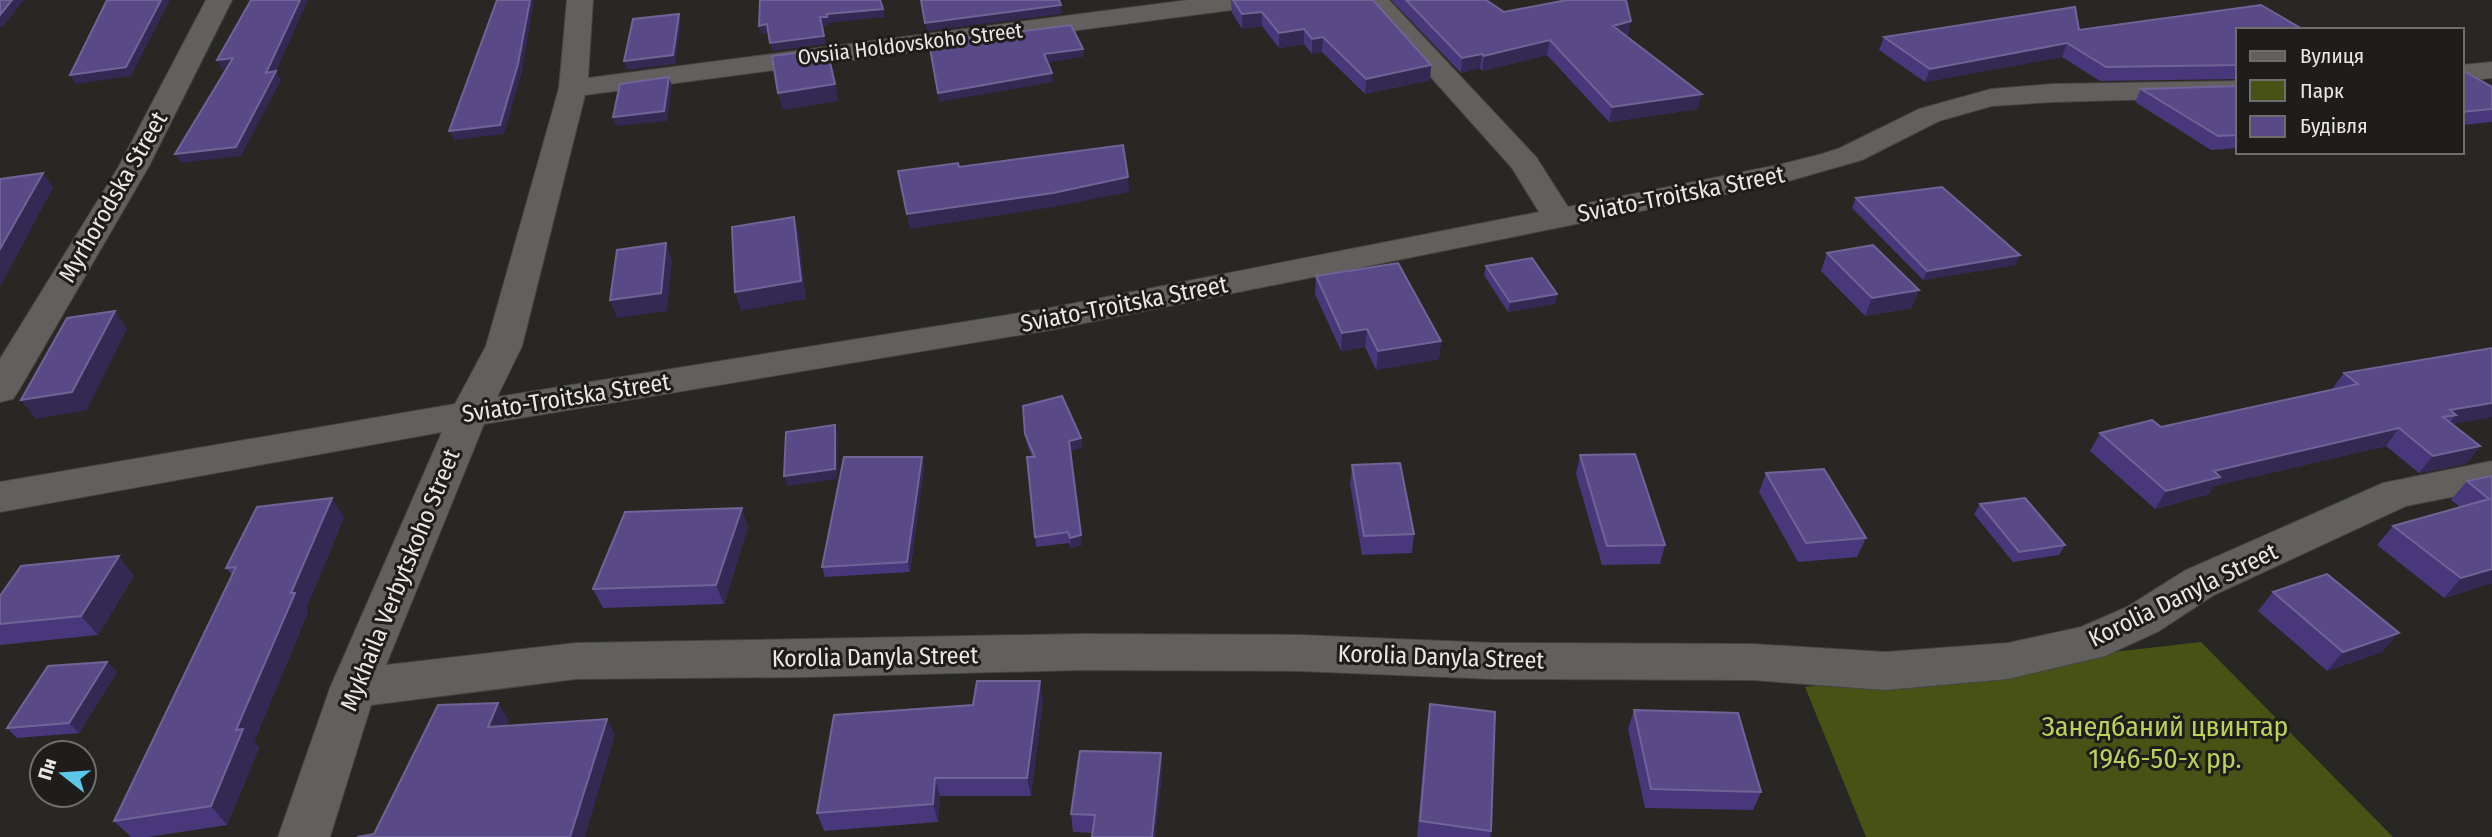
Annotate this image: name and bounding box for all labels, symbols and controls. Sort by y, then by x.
street label: Ovsiia Holdovskoho Street [796,17,1024,71]
legend [2236,28,2464,154]
text: Вулиця [2300,43,2364,69]
text: Парк [2300,78,2344,104]
street label: Myrhorodska Street [53,107,173,287]
text: Будівля [2300,113,2368,139]
street label: Sviato-Troitska Street [1575,160,1787,228]
street label: Sviato-Troitska Street [1018,270,1230,338]
street label: Sviato-Troitska Street [460,368,672,428]
street label: Mykhaila Verbytskoho Street [335,445,465,715]
street label: Korolia Danyla Street [2084,537,2282,653]
street label: Korolia Danyla Street [1337,639,1545,675]
street label: Korolia Danyla Street [772,641,979,673]
park label: Занедбаний цвинтар 1946-50-х рр. [2041,710,2289,775]
north arrow [28,739,98,809]
text: Пн [33,756,61,783]

